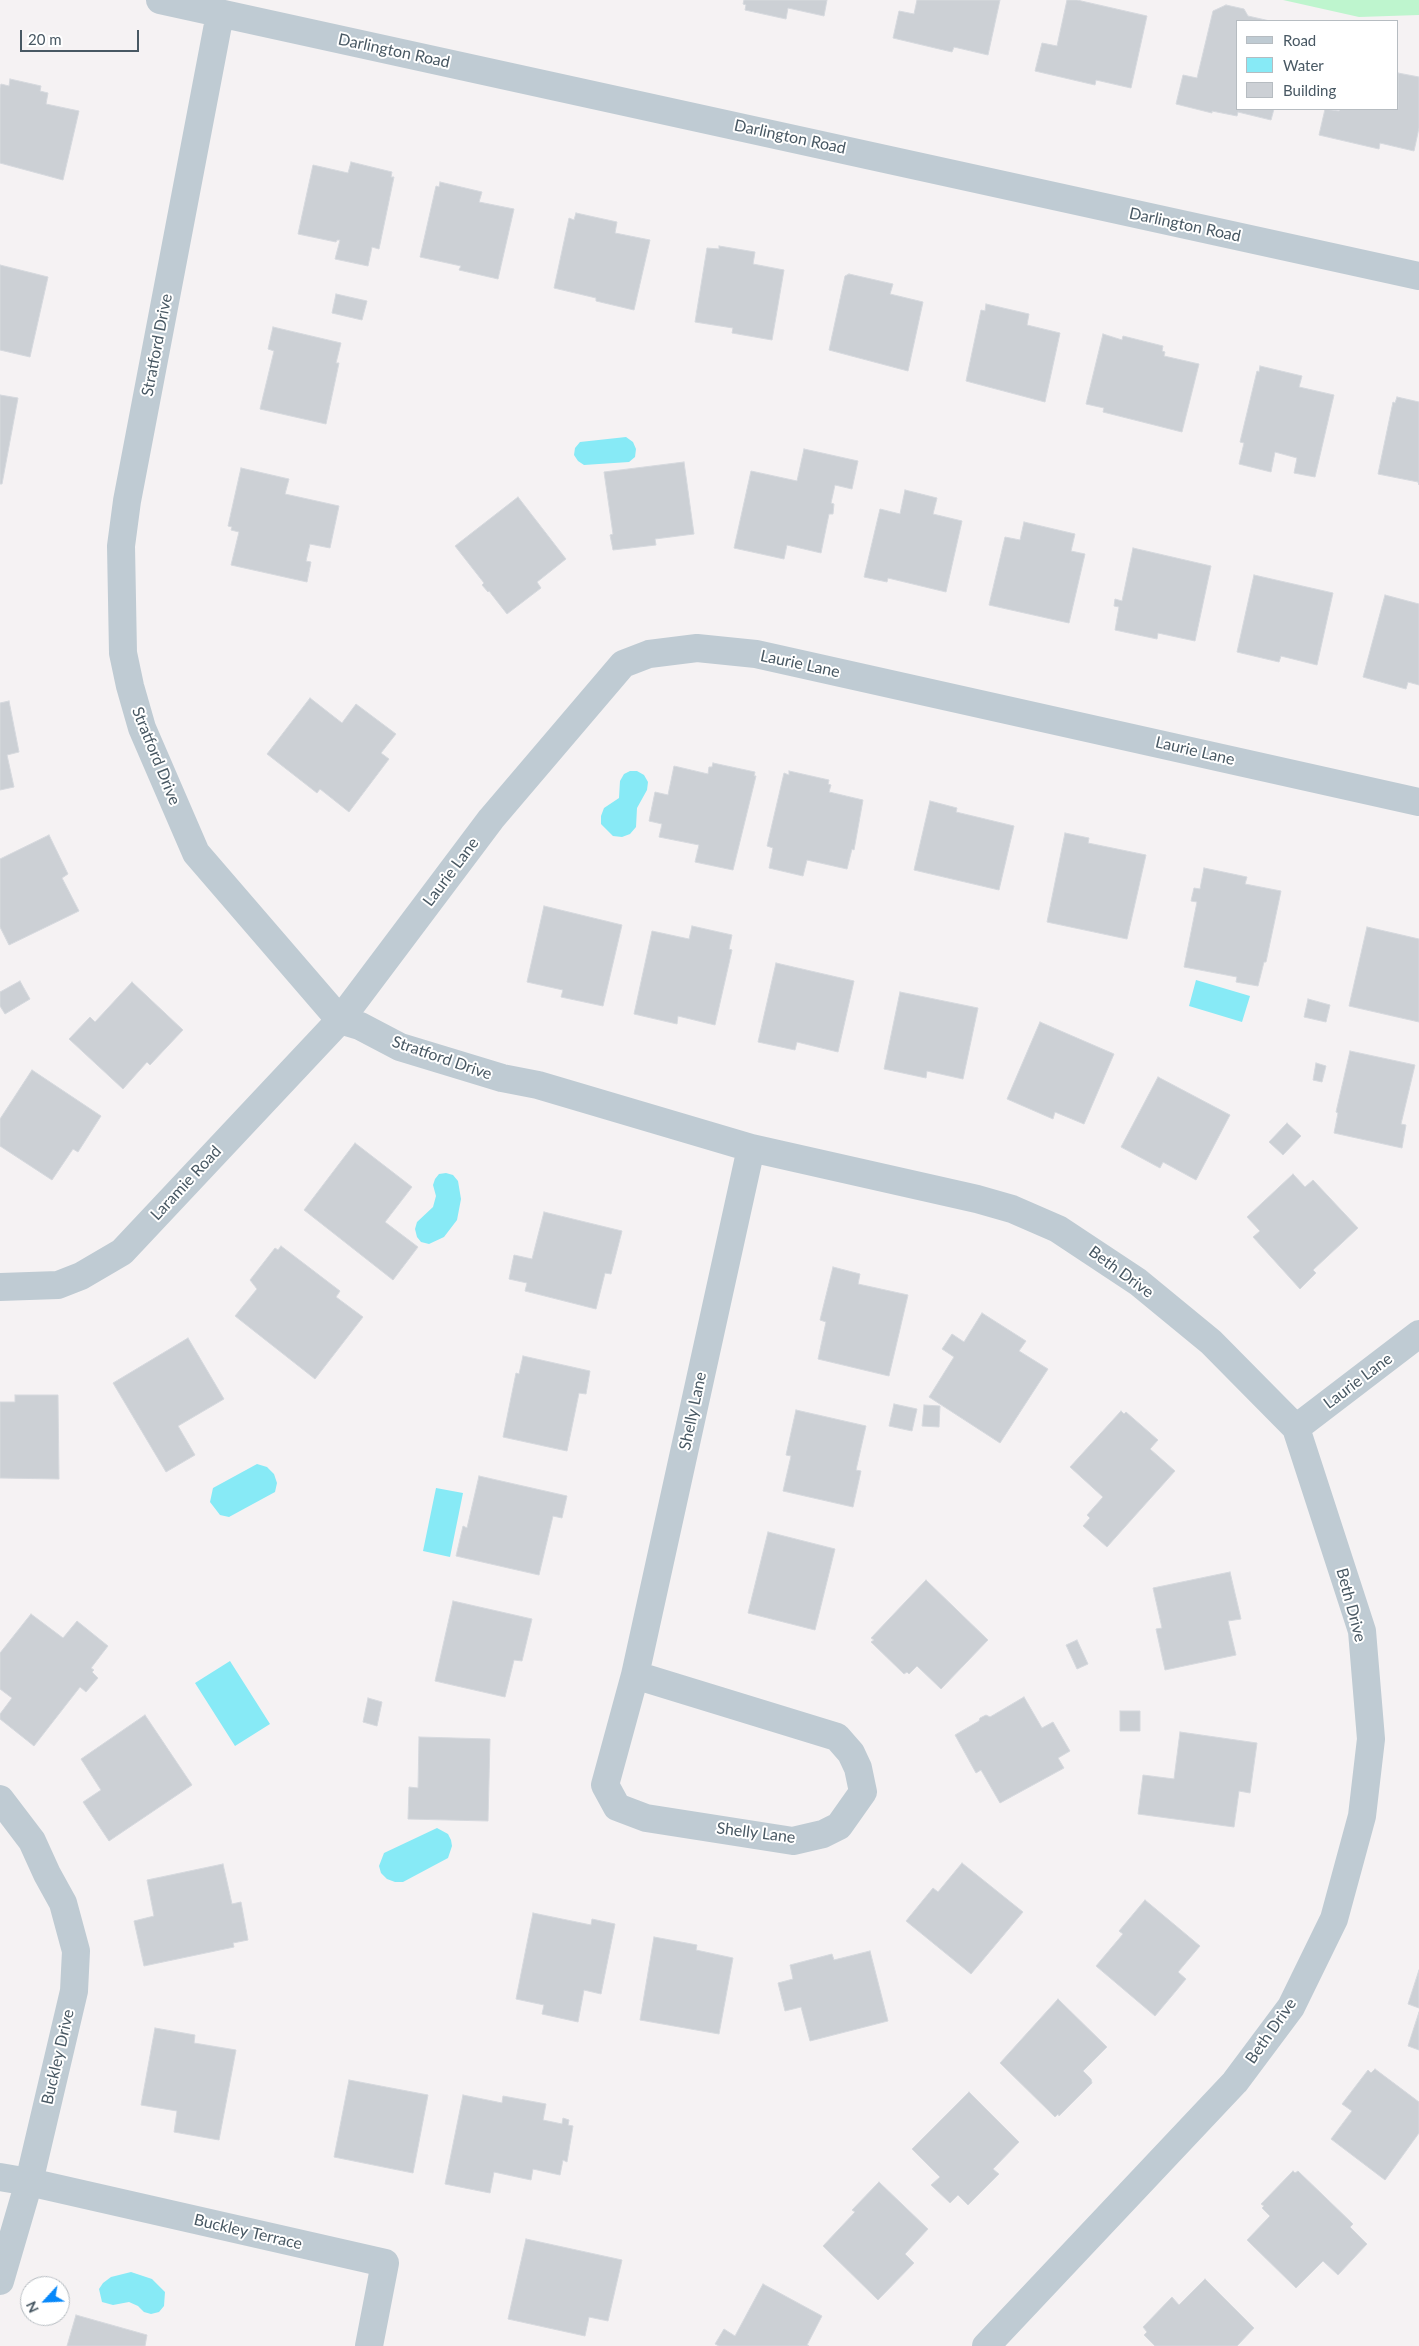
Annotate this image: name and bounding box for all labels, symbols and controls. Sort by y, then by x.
scale bar [22,20,141,52]
legend [1236,20,1399,110]
text: 20 m [28,30,62,48]
street label: Darlington Road [336,30,452,72]
text: Road [1283,31,1316,49]
text: Water [1283,56,1324,74]
text: Building [1283,81,1336,99]
street label: Darlington Road [732,116,848,158]
street label: Darlington Road [1127,204,1243,246]
street label: Stratford Drive [138,292,176,398]
street label: Laurie Lane [758,646,842,682]
street label: Stratford Drive [128,704,184,808]
street label: Laurie Lane [1153,733,1237,769]
street label: Laurie Lane [419,834,483,910]
street label: Stratford Drive [390,1032,494,1084]
street label: Laramie Road [147,1142,225,1224]
street label: Beth Drive [1085,1242,1157,1302]
street label: Laurie Lane [1320,1349,1396,1413]
street label: Shelly Lane [675,1370,711,1452]
street label: Beth Drive [1332,1566,1370,1644]
street label: Shelly Lane [715,1819,797,1847]
street label: Beth Drive [1241,1995,1301,2067]
street label: Buckley Drive [38,2007,78,2107]
street label: Buckley Terrace [192,2210,304,2254]
north arrow [20,2276,70,2326]
text: N [22,2299,42,2316]

